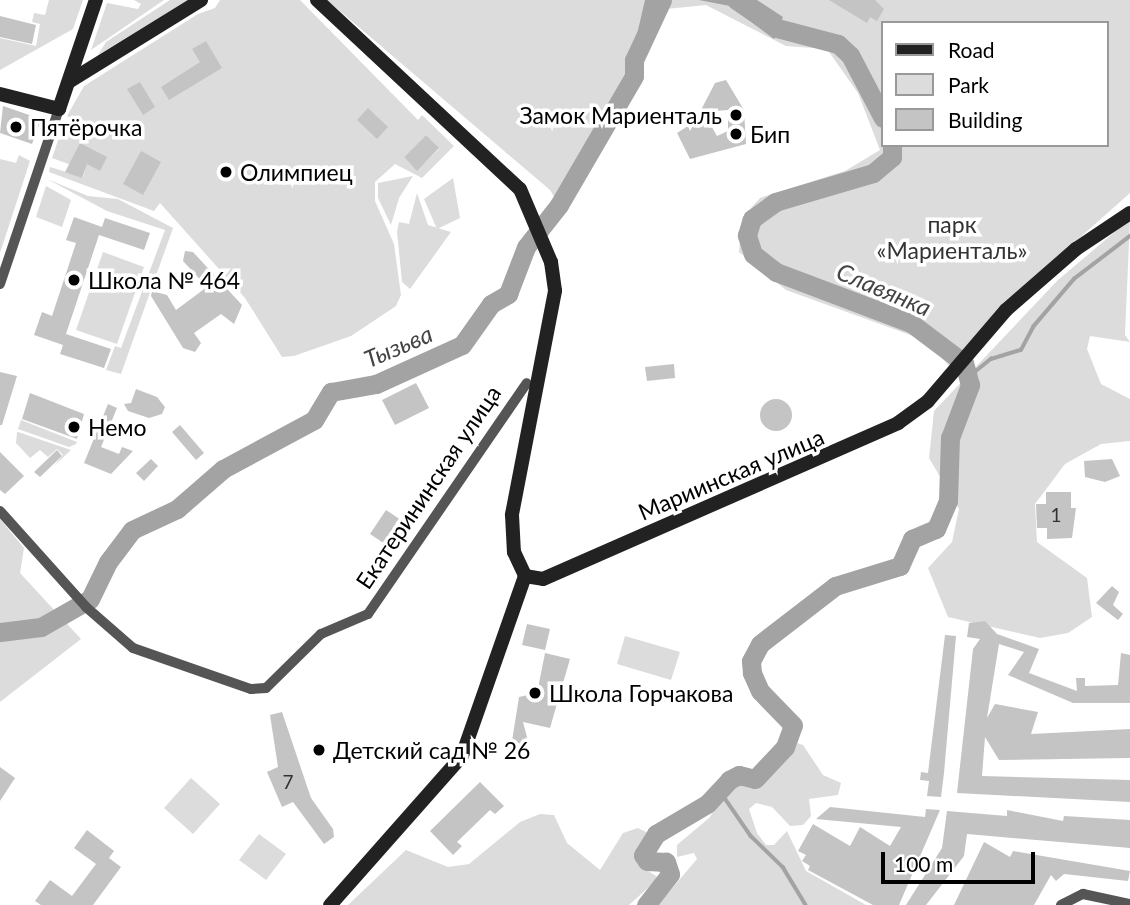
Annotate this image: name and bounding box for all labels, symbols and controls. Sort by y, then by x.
legend [881,21,1109,147]
text: Road [948,37,995,62]
text: Park [948,72,989,97]
place label: Замок Мариенталь [519,101,722,129]
marker: Замок Мариенталь [728,107,744,123]
text: Building [948,107,1023,132]
place label: Пятёрочка [30,113,142,141]
marker: Пятёрочка [8,119,24,135]
place label: Бип [750,120,790,148]
marker: Бип [728,126,744,142]
place label: Олимпиец [240,158,353,186]
marker: Олимпиец [218,164,234,180]
park label: парк «Мариенталь» [877,210,1027,264]
water label: Славянка [833,256,935,322]
place label: Школа № 464 [88,266,240,294]
marker: Школа № 464 [66,272,82,288]
water label: Тызьва [359,319,437,373]
street label: Екатерининская улица [350,380,506,594]
place label: Немо [88,413,147,441]
marker: Немо [66,419,82,435]
street label: Мариинская улица [634,422,828,526]
house number: 1 [1050,504,1062,526]
place label: Школа Горчакова [549,679,733,707]
marker: Школа Горчакова [527,685,543,701]
place label: Детский сад № 26 [333,736,530,764]
marker: Детский сад № 26 [311,742,327,758]
house number: 7 [282,771,294,793]
scale bar [885,838,1039,882]
text: 100 m [894,851,953,876]

